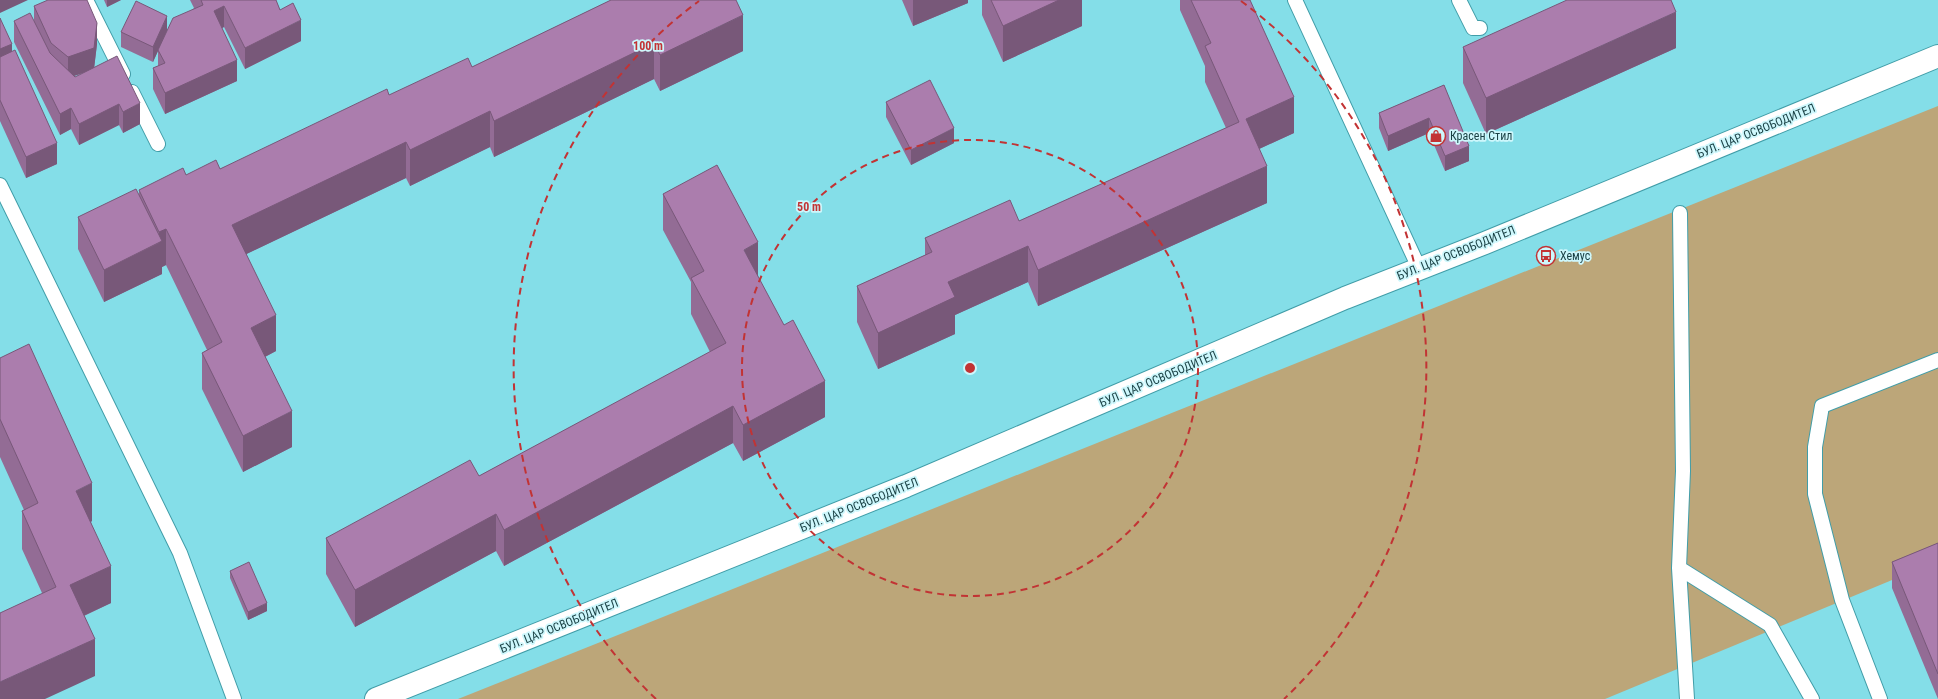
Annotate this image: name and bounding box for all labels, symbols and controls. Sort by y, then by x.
text: 100 m [633,39,663,53]
street label: БУЛ. ЦАР ОСВОБОДИТЕЛ [1695,101,1817,161]
shop icon: Красен Стил [1425,125,1447,147]
place label: Красен Стил [1450,129,1512,143]
text: 50 m [797,200,821,214]
street label: БУЛ. ЦАР ОСВОБОДИТЕЛ [1395,223,1517,283]
bus stop icon: Хемус [1535,245,1557,267]
place label: Хемус [1560,249,1591,263]
street label: БУЛ. ЦАР ОСВОБОДИТЕЛ [1097,348,1219,410]
centre of rings [963,361,977,375]
street label: БУЛ. ЦАР ОСВОБОДИТЕЛ [798,475,920,535]
street label: БУЛ. ЦАР ОСВОБОДИТЕЛ [498,596,620,656]

